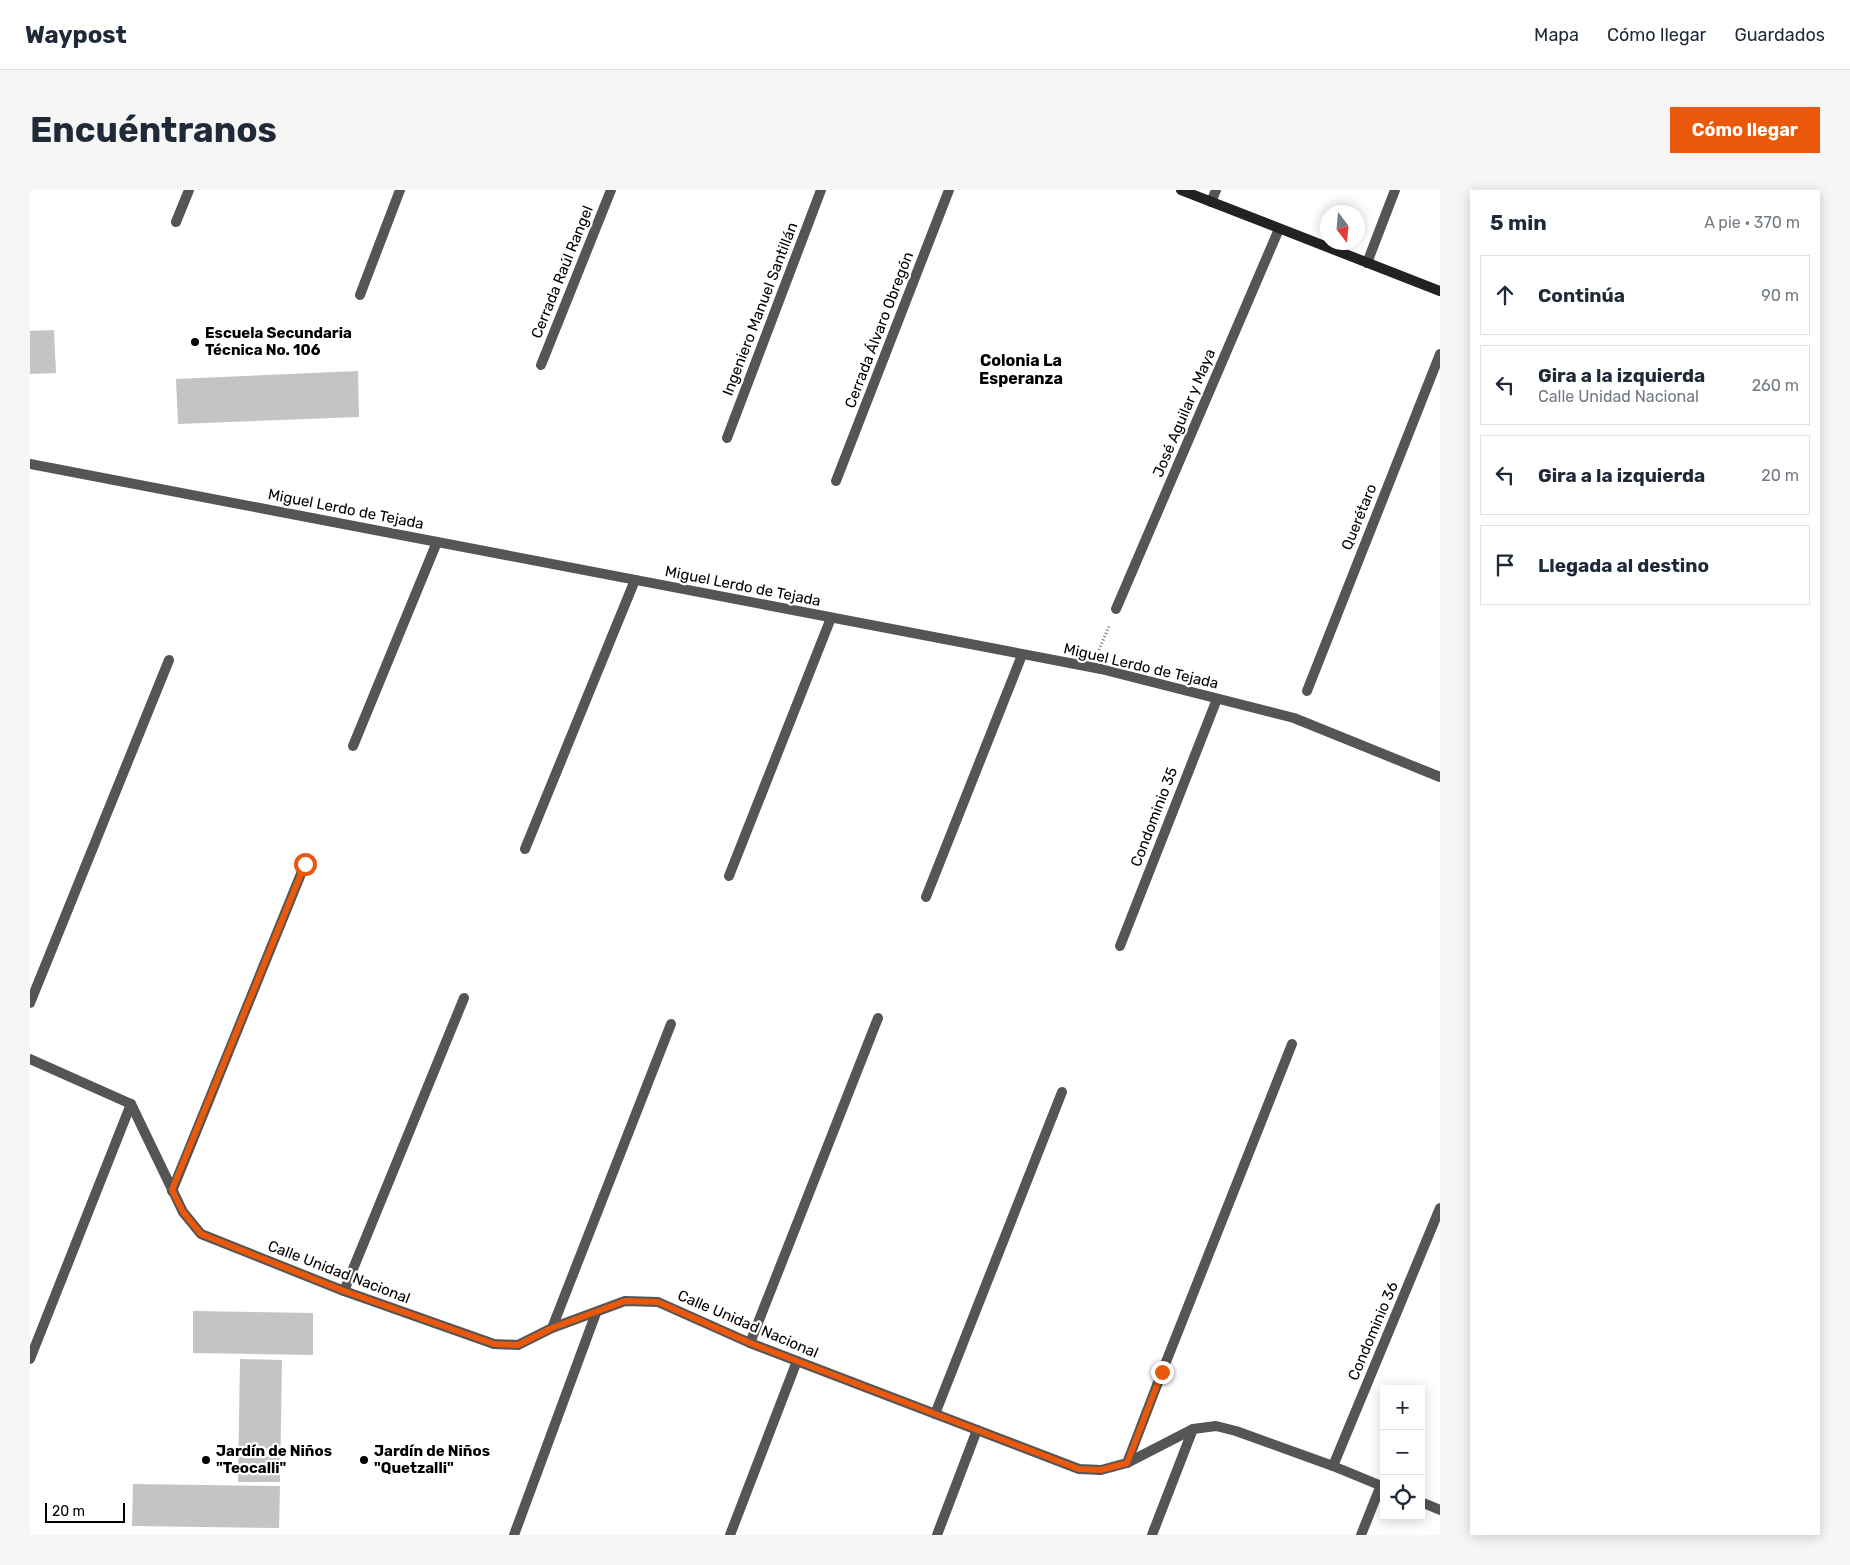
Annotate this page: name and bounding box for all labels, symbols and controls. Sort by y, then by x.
text: Waypost [25,21,127,49]
text: Mapa [1534,24,1579,46]
text: Cómo llegar [1607,24,1706,46]
text: Guardados [1734,24,1825,46]
button: Cómo llegar [1670,107,1820,153]
text: Encuéntranos [30,109,277,151]
street label: Cerrada Raúl Rangel [527,203,597,341]
north arrow [1320,205,1365,250]
text: 5 min [1490,210,1547,235]
text: A pie · 370 m [1704,213,1800,232]
street label: Ingeniero Manuel Santillán [719,220,801,398]
street label: Cerrada Álvaro Obregón [841,249,917,411]
icon: ahead [1491,281,1519,309]
text: Continúa [1538,284,1625,307]
text: 90 m [1761,286,1799,305]
place label: Escuela Secundaria Técnica No. 106 [205,324,352,359]
marker: Escuela Secundaria Técnica No. 106 [189,336,201,348]
street label: José Aguilar y Maya [1149,346,1219,480]
district label: Colonia La Esperanza [979,351,1063,388]
text: Gira a la izquierda [1538,364,1705,387]
icon: left [1491,371,1519,399]
text: 260 m [1752,376,1799,395]
text: Calle Unidad Nacional [1538,387,1699,406]
icon: left [1491,461,1519,489]
text: Gira a la izquierda [1538,464,1705,487]
text: 20 m [1761,466,1799,485]
street label: Querétaro [1338,481,1380,553]
street label: Miguel Lerdo de Tejada [267,485,425,533]
icon: arrive [1491,551,1519,579]
text: Llegada al destino [1538,554,1709,577]
street label: Miguel Lerdo de Tejada [664,562,822,610]
street label: Miguel Lerdo de Tejada [1062,639,1220,693]
street label: Condominio 35 [1127,765,1181,869]
route start [294,853,317,876]
street label: Calle Unidad Nacional [265,1237,413,1307]
street label: Condominio 36 [1344,1279,1402,1383]
street label: Calle Unidad Nacional [675,1286,821,1362]
route end [1151,1361,1174,1384]
map controls [1380,1385,1425,1520]
button: + [1380,1385,1425,1430]
button: − [1380,1430,1425,1475]
place label: Jardín de Niños "Teocalli" [216,1442,332,1477]
place label: Jardín de Niños "Quetzalli" [374,1442,490,1477]
marker: Jardín de Niños "Teocalli" [200,1454,212,1466]
marker: Jardín de Niños "Quetzalli" [358,1454,370,1466]
button: locate [1380,1475,1425,1520]
scale bar [45,1500,125,1523]
text: 20 m [52,1503,85,1520]

